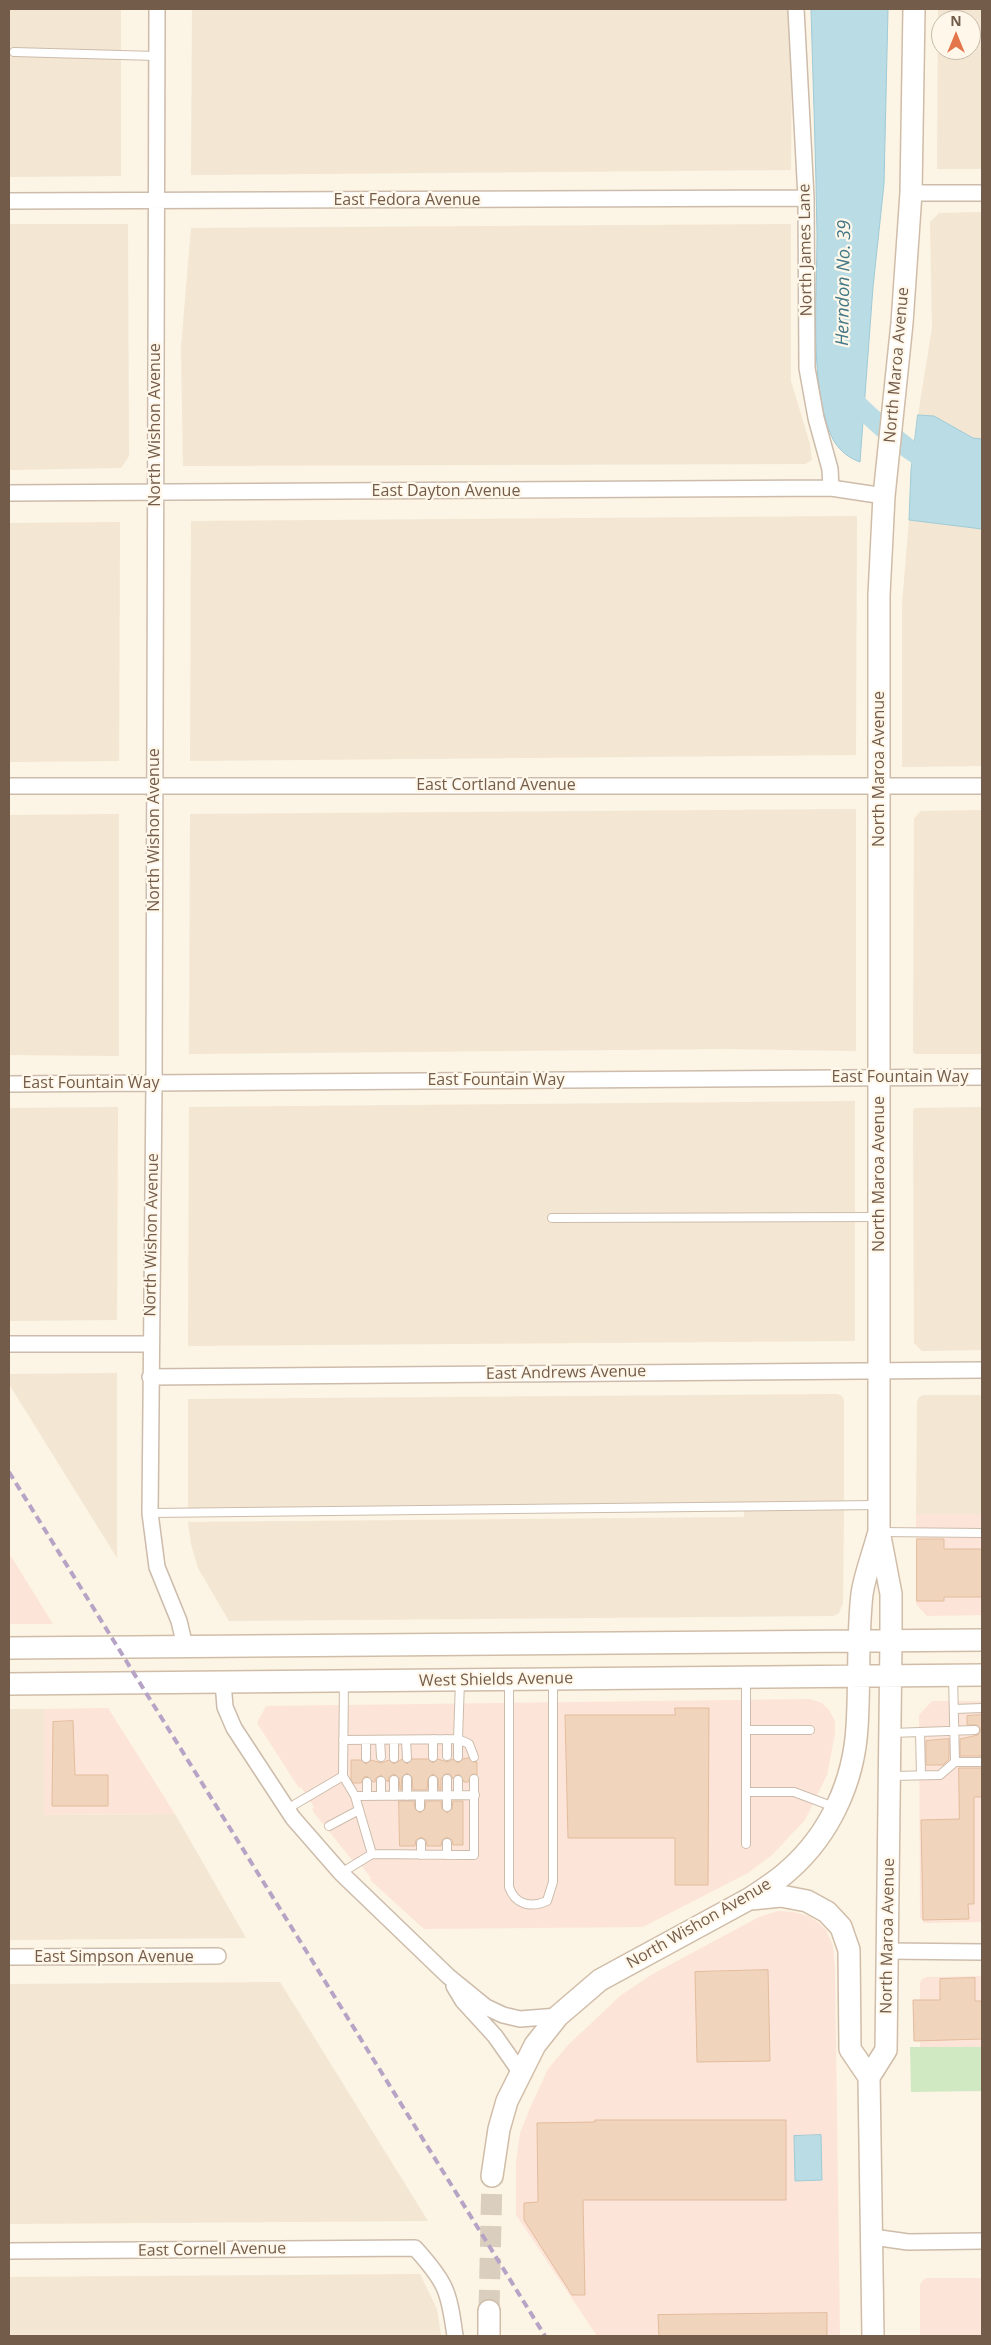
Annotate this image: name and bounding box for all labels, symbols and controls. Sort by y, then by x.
north arrow [931,10,981,60]
text: N [950,11,962,30]
street label: North James Lane [795,183,817,317]
street label: East Fedora Avenue [333,190,481,210]
water label: Herndon No. 39 [832,220,856,346]
street label: North Maroa Avenue [881,286,913,444]
street label: North Wishon Avenue [145,343,165,507]
street label: East Dayton Avenue [372,481,520,501]
street label: North Maroa Avenue [869,691,889,847]
street label: North Wishon Avenue [144,748,164,912]
street label: East Cortland Avenue [416,775,576,795]
street label: East Fountain Way [831,1067,969,1087]
street label: East Fountain Way [427,1070,565,1090]
street label: East Fountain Way [22,1073,160,1093]
street label: North Maroa Avenue [869,1096,889,1252]
street label: North Wishon Avenue [141,1153,163,1317]
street label: East Andrews Avenue [486,1362,646,1384]
street label: West Shields Avenue [419,1669,573,1691]
street label: North Maroa Avenue [877,1858,899,2014]
street label: North Wishon Avenue [623,1875,775,1973]
street label: East Simpson Avenue [34,1947,194,1967]
street label: East Cornell Avenue [138,2239,286,2261]

